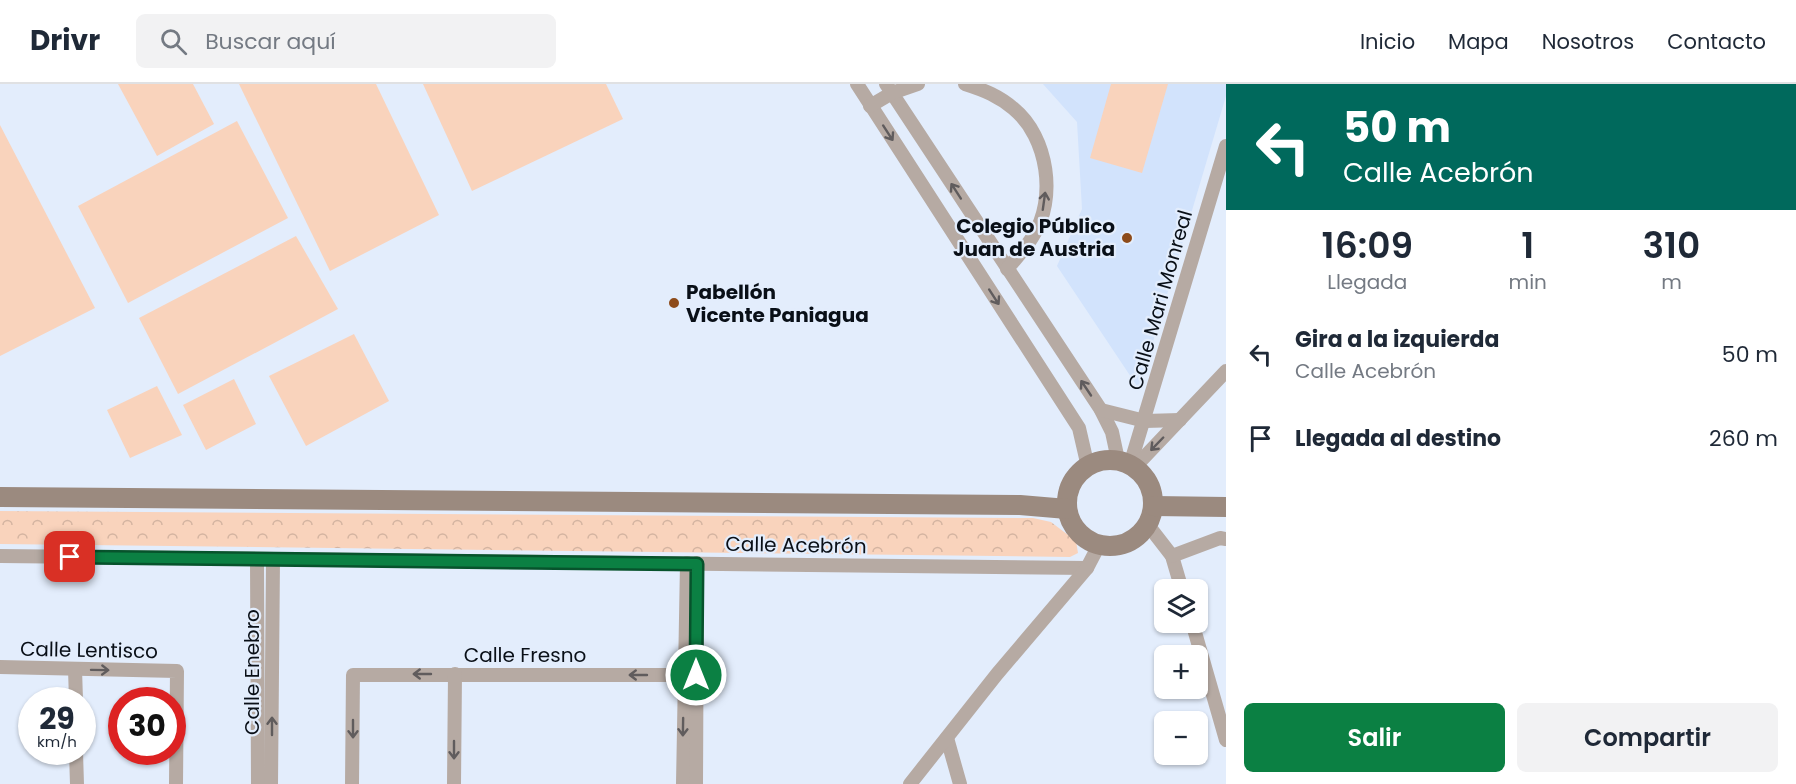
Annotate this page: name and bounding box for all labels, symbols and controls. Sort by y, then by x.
search box [136,14,556,68]
text: Drivr [30,21,100,60]
icon: search [157,25,190,58]
text: Buscar aquí [205,26,336,57]
text: Inicio [1360,27,1415,56]
text: Mapa [1448,27,1509,56]
text: Nosotros [1542,27,1634,56]
text: Contacto [1667,27,1766,56]
text: 50 m [1343,98,1451,157]
icon: left [1244,108,1322,186]
one-way arrow [882,124,894,141]
text: Calle Acebrón [1343,154,1534,191]
one-way arrow [950,183,962,199]
one-way arrow [1039,191,1050,211]
street label: Calle Mari Monreal [1121,207,1199,393]
place label: Colegio Público Juan de Austria [953,212,1115,263]
text: 16:09 [1322,220,1413,271]
text: 1 [1521,220,1534,271]
text: 310 [1643,220,1700,271]
marker: Colegio Público Juan de Austria [1120,231,1134,245]
text: Llegada [1327,268,1407,296]
text: min [1509,268,1547,296]
text: m [1661,268,1682,296]
place label: Pabellón Vicente Paniagua [686,278,869,329]
one-way arrow [989,288,1001,305]
marker: Pabellón Vicente Paniagua [667,296,681,310]
text: Gira a la izquierda [1295,324,1499,355]
icon: left [1244,338,1277,371]
text: 50 m [1722,339,1778,370]
text: Calle Acebrón [1295,357,1436,385]
one-way arrow [1080,380,1093,397]
icon: arrive [1244,422,1277,455]
text: Llegada al destino [1295,423,1501,454]
text: 260 m [1709,423,1778,454]
one-way arrow [1150,437,1164,452]
street label: Calle Acebrón [725,530,867,560]
pin [44,531,95,582]
icon: arrive [53,540,86,573]
map controls [1154,579,1208,765]
button: layers [1154,579,1208,633]
street label: Calle Enebro [238,609,266,735]
street label: Calle Lentisco [20,635,158,665]
street label: Calle Fresno [464,641,586,669]
position arrow [664,643,728,707]
button: + [1154,645,1208,699]
one-way arrow [90,664,110,676]
one-way arrow [412,668,432,680]
one-way arrow [628,669,648,681]
speed limit sign: 30 [108,687,186,765]
text: 29 [39,697,75,740]
button: Salir [1244,703,1505,772]
button: Compartir [1517,703,1778,772]
button: − [1154,711,1208,765]
one-way arrow [266,716,278,736]
one-way arrow [677,716,689,736]
one-way arrow [347,719,359,739]
text: km/h [37,731,77,752]
one-way arrow [448,740,460,760]

